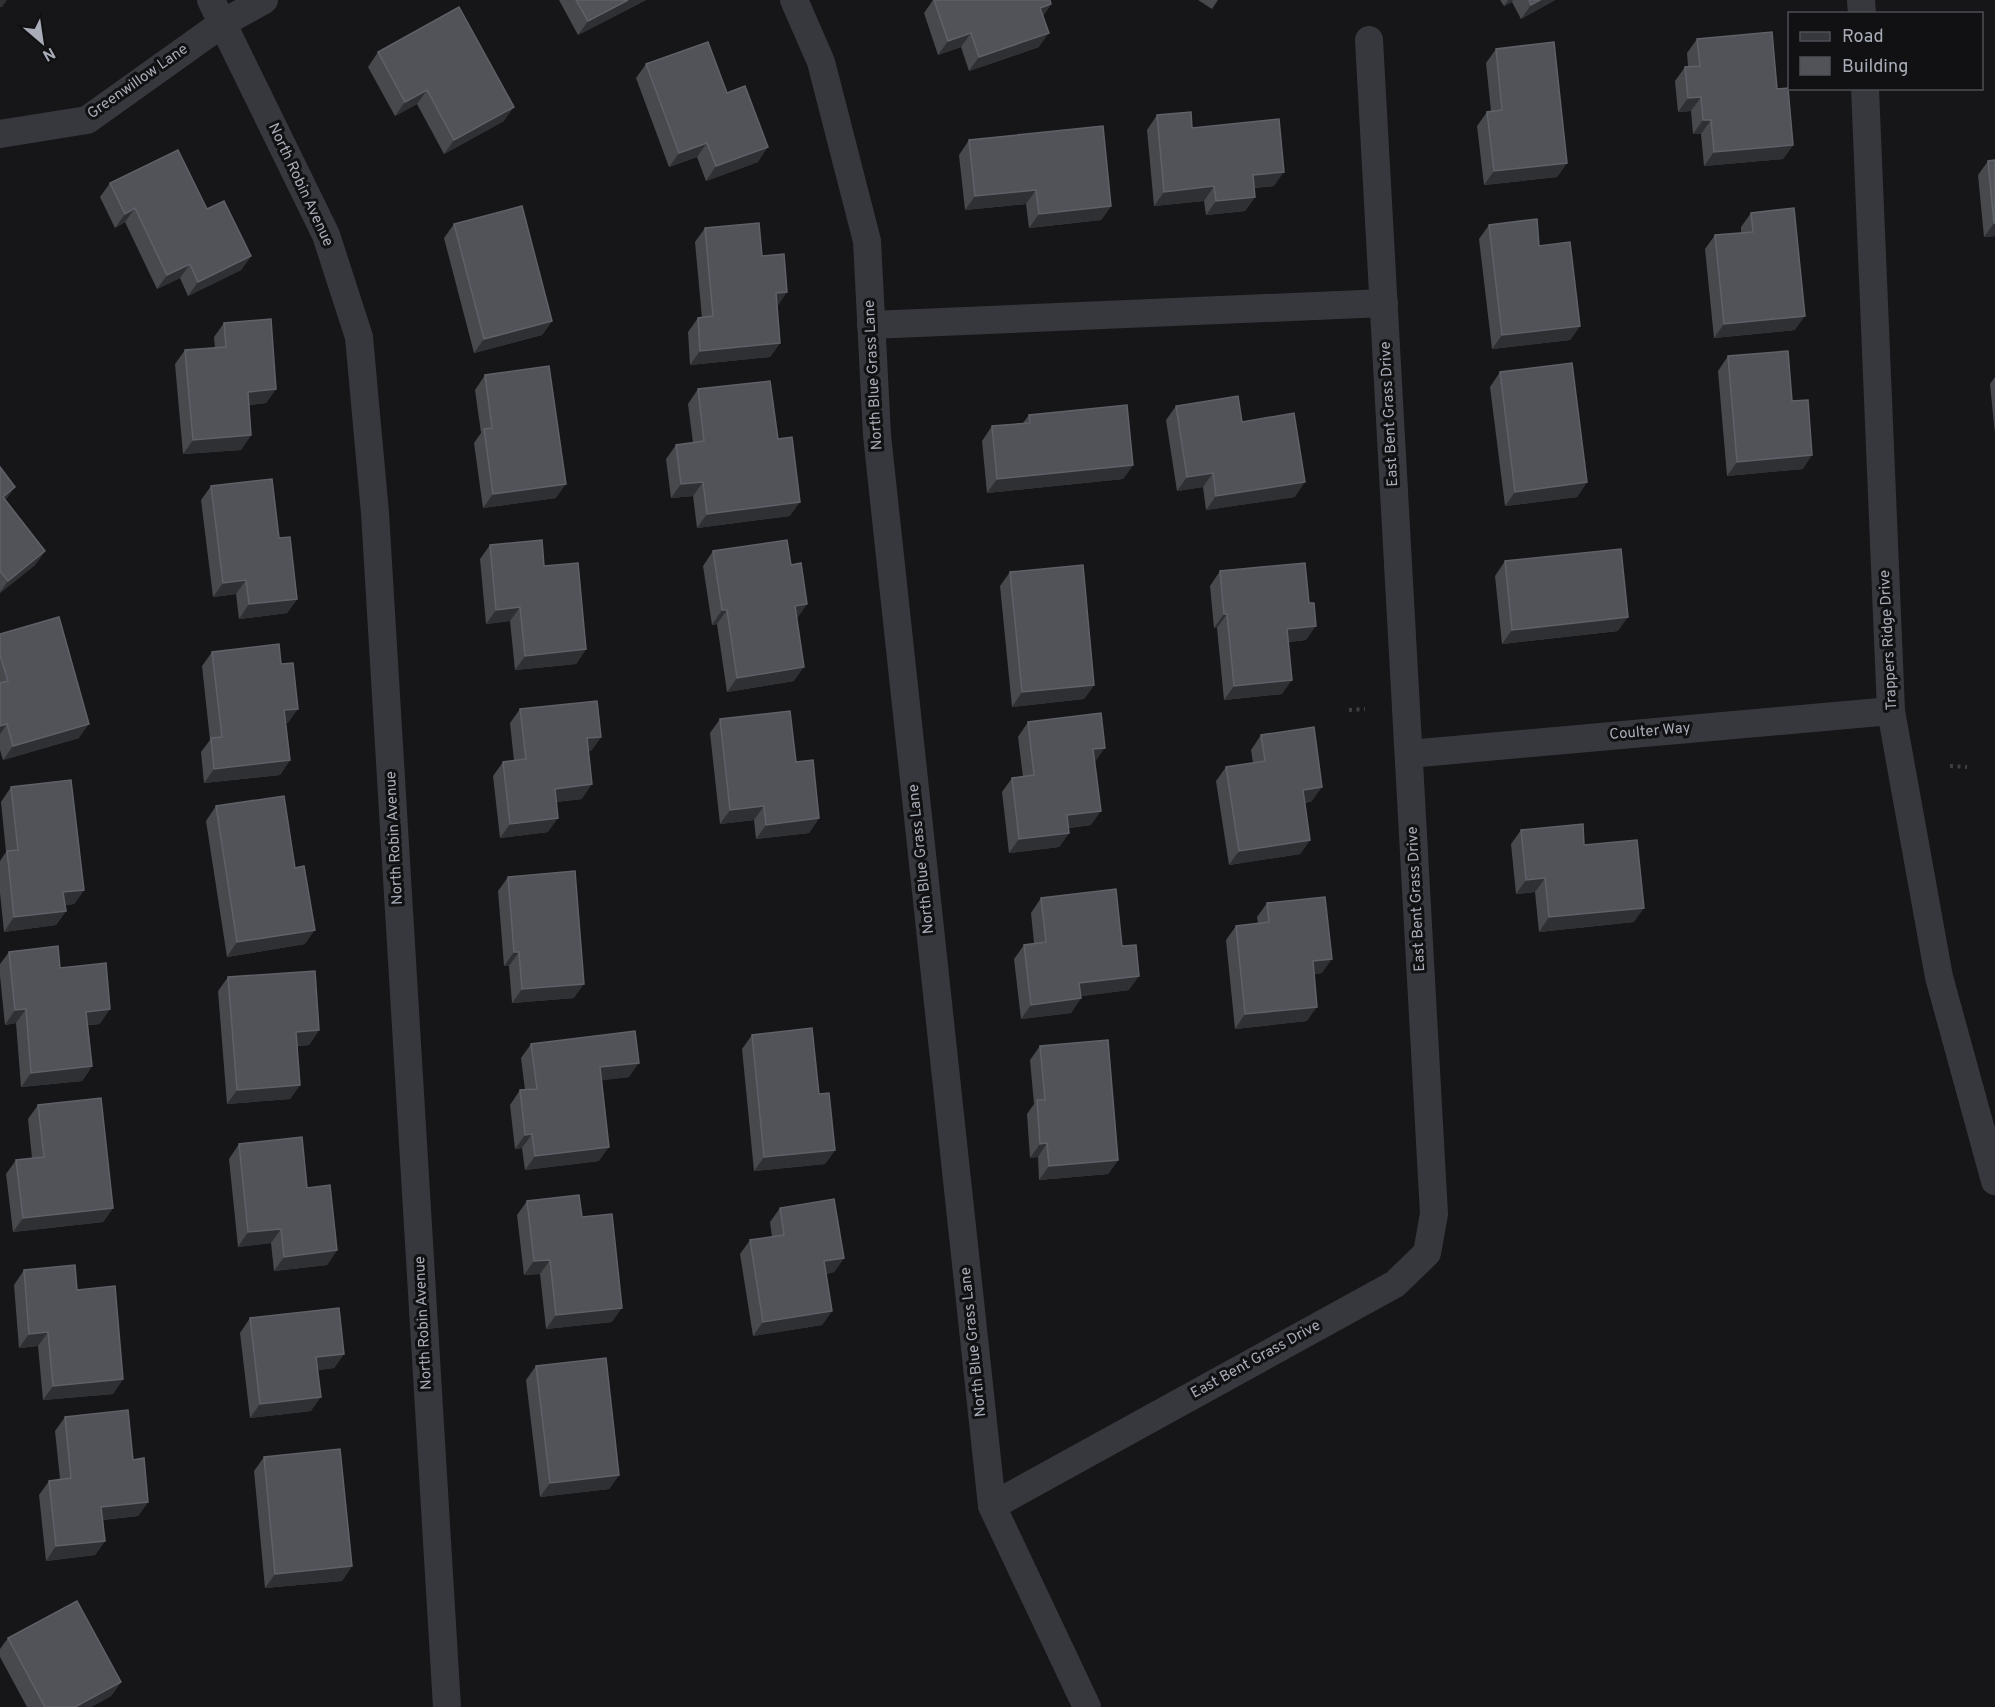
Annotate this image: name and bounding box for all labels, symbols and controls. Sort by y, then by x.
north arrow [12,12,72,72]
legend [1788,12,1983,90]
text: Road [1842,26,1884,49]
street label: Greenwillow Lane [84,40,192,124]
text: N [38,42,58,65]
text: Building [1842,56,1908,79]
street label: North Robin Avenue [263,120,337,250]
street label: North Blue Grass Lane [861,299,887,451]
street label: East Bent Grass Drive [1377,341,1403,487]
street label: Trappers Ridge Drive [1876,569,1902,711]
street label: Coulter Way [1609,719,1691,745]
street label: North Robin Avenue [382,771,408,905]
street label: North Blue Grass Lane [905,783,939,935]
street label: East Bent Grass Drive [1404,826,1430,972]
street label: North Robin Avenue [411,1256,437,1390]
street label: North Blue Grass Lane [957,1266,991,1418]
street label: East Bent Grass Drive [1188,1316,1324,1404]

